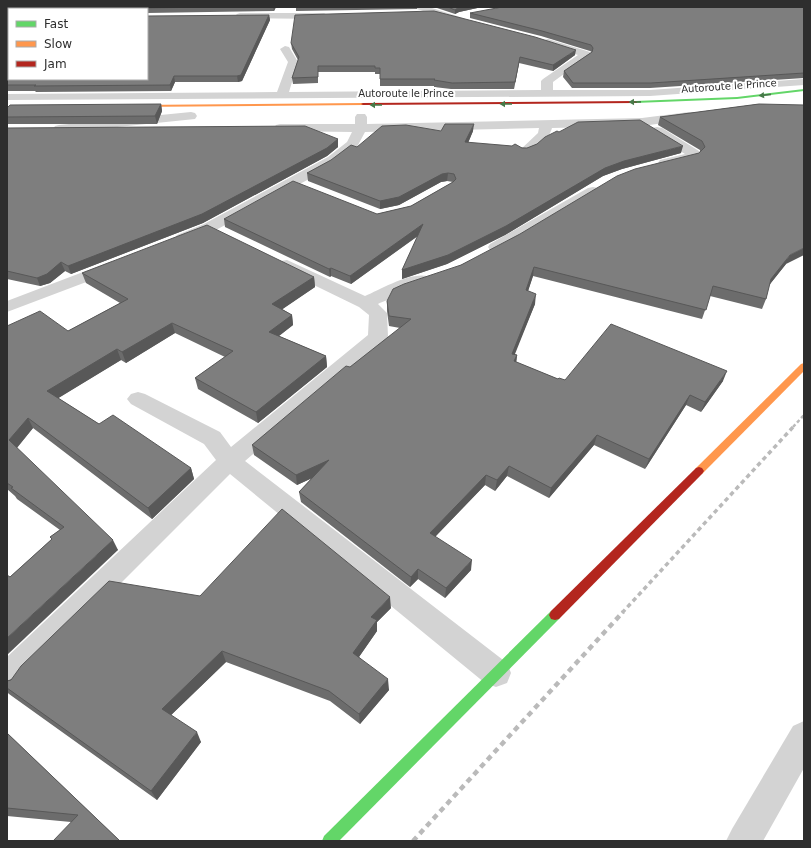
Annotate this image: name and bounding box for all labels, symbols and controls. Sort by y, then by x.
legend [8,8,148,80]
text: Fast [44,17,68,31]
text: Slow [44,37,72,51]
text: Jam [43,57,67,71]
street label: Autoroute le Prince [681,77,777,95]
street label: Autoroute le Prince [358,88,454,99]
one-way arrow [759,91,771,98]
one-way arrow [628,99,641,105]
one-way arrow [499,101,512,107]
one-way arrow [369,102,382,108]

